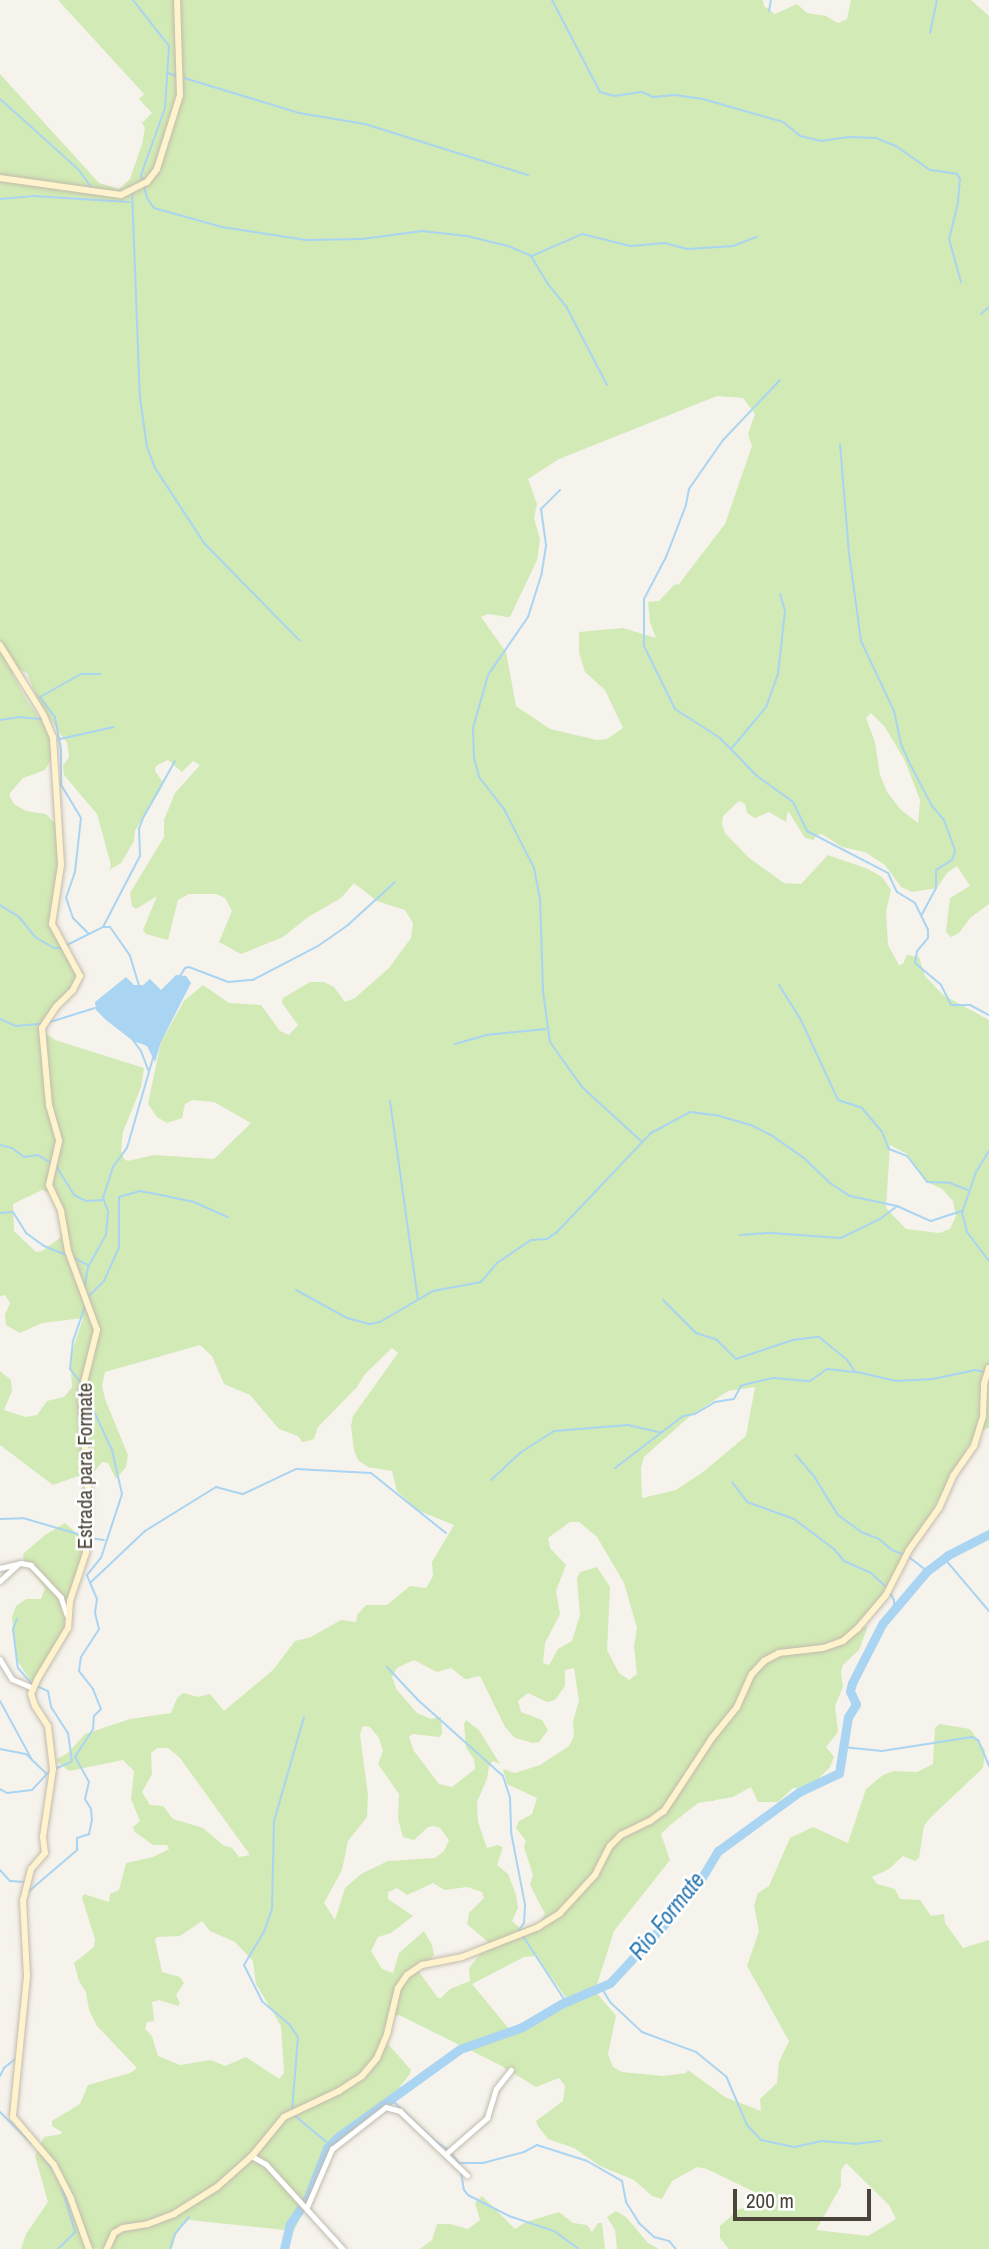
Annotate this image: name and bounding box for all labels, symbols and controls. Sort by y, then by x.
street label: Estrada para Formate [72,1383,98,1549]
water label: Rio Formate [624,1867,710,1965]
scale bar [737,2176,875,2220]
text: 200 m [746,2186,794,2215]

